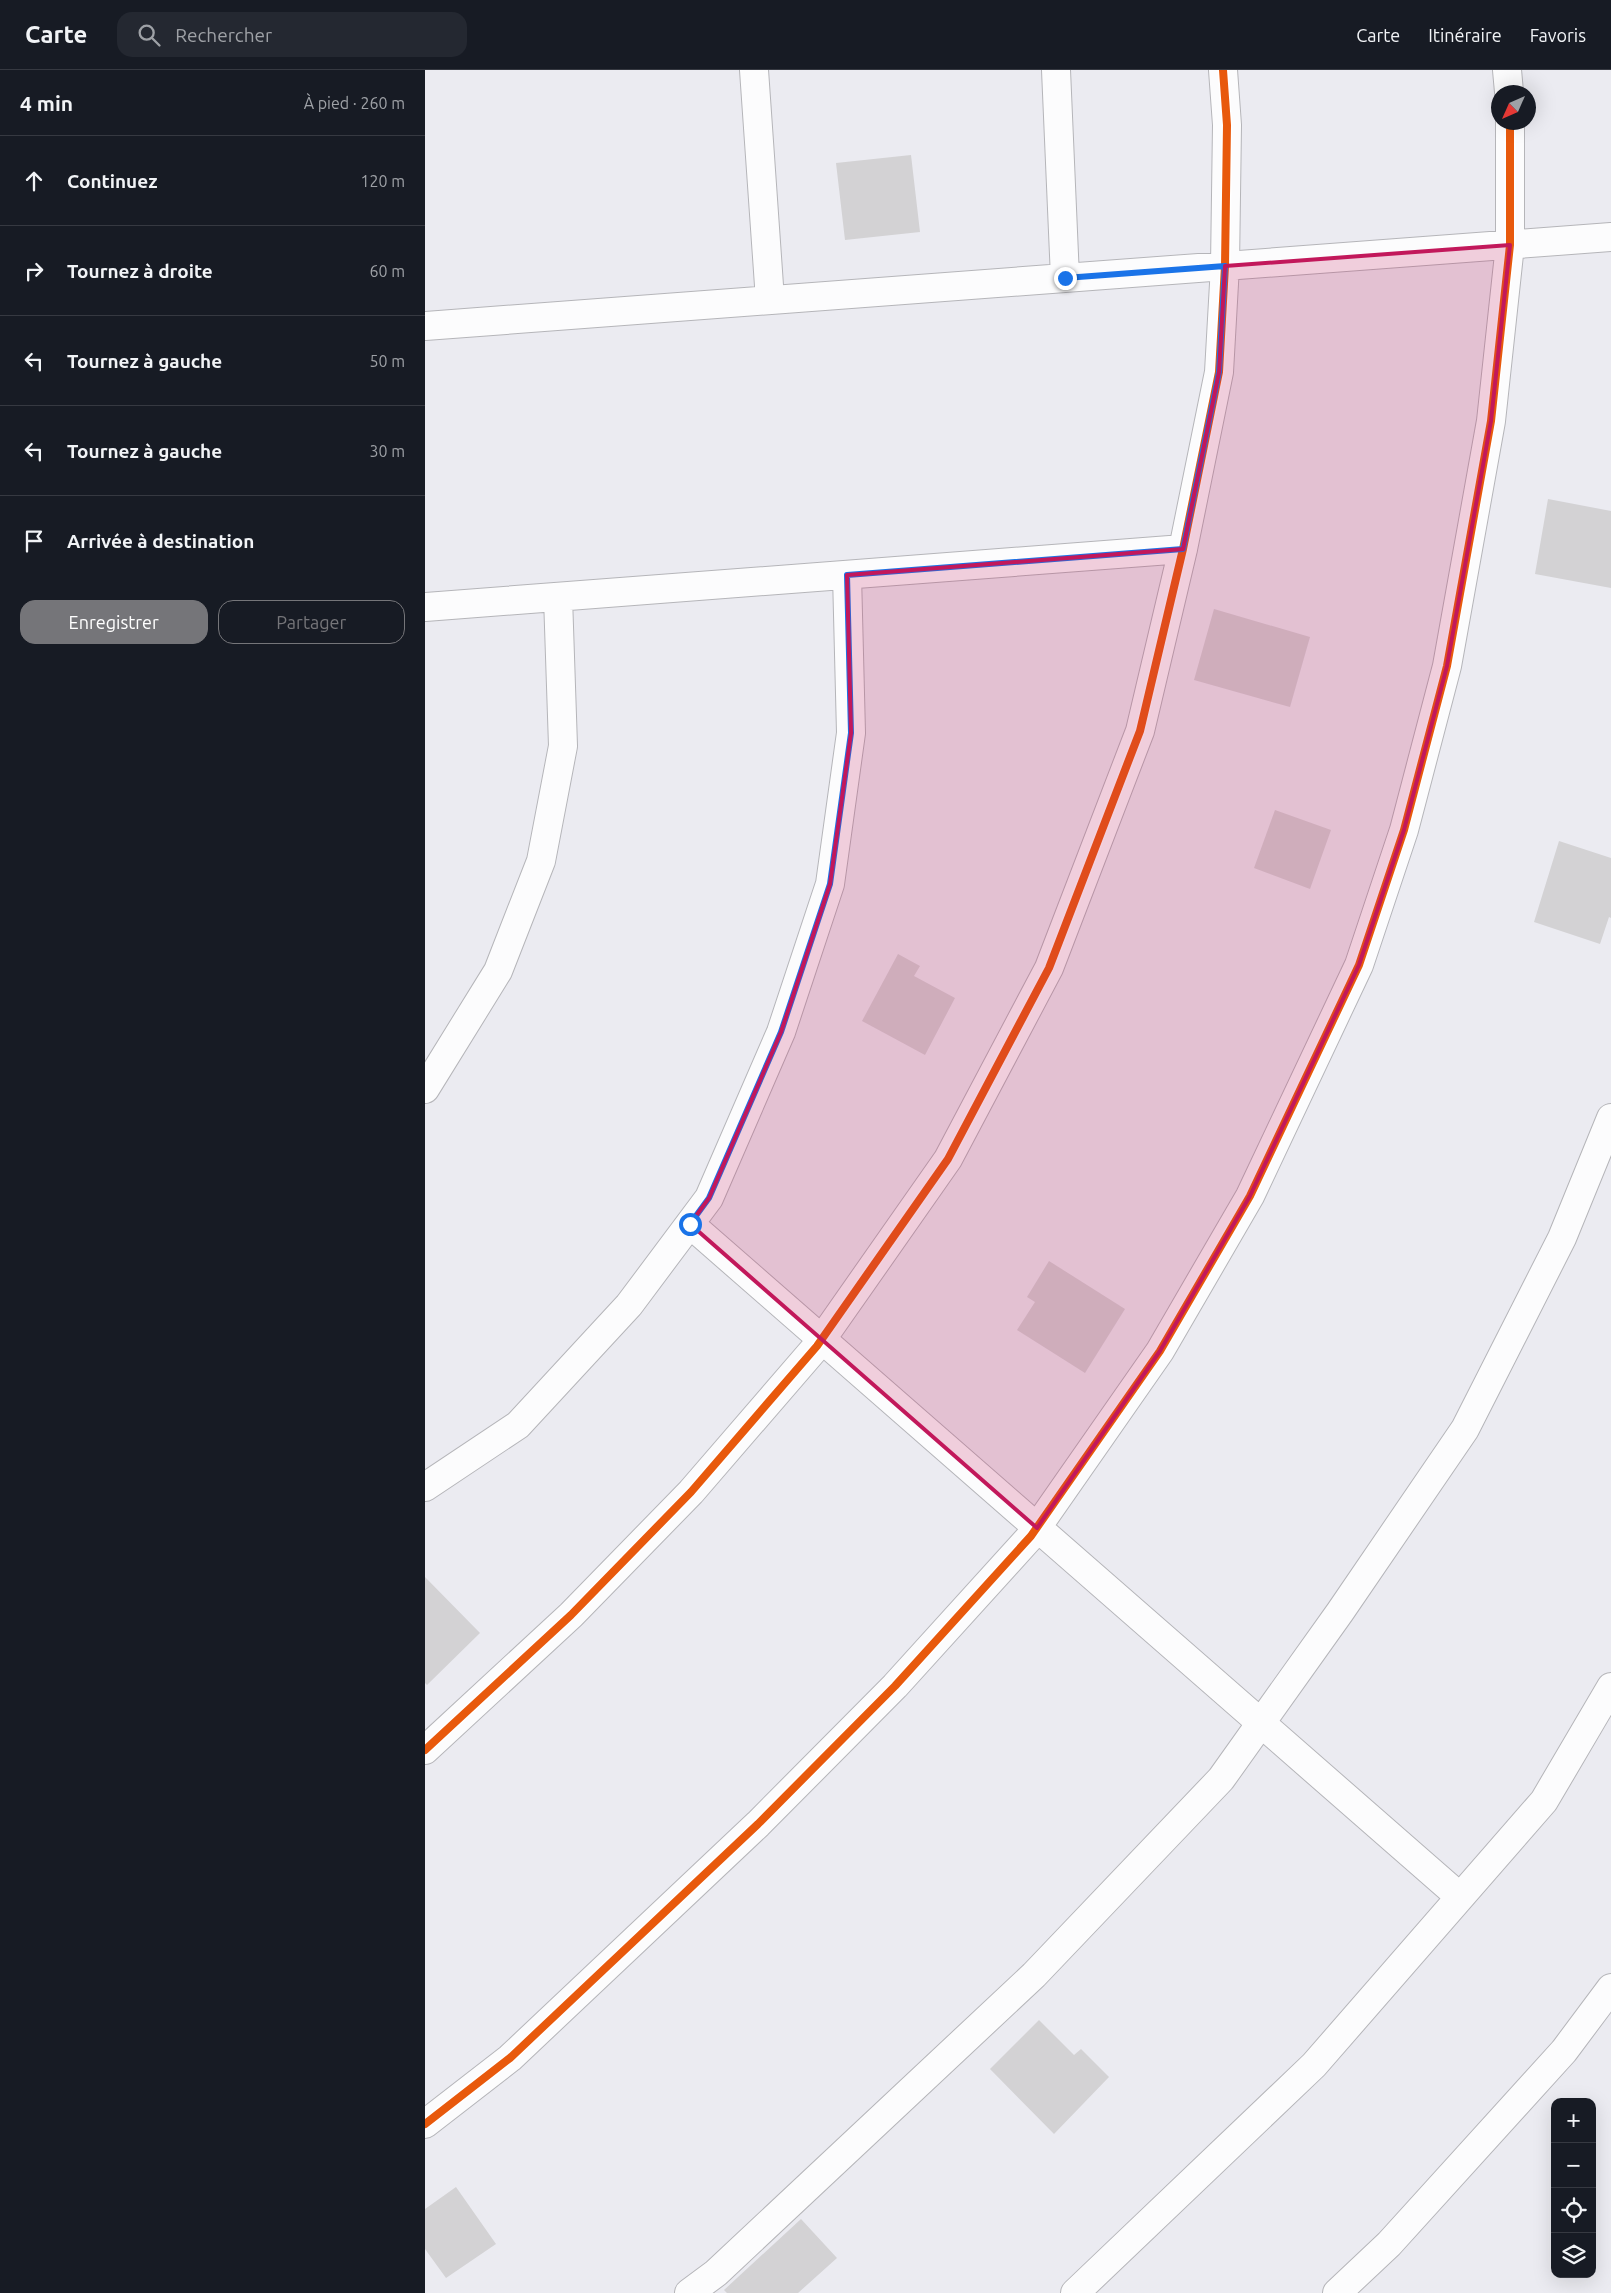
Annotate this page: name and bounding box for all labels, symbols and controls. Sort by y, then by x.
search box [117,12,467,57]
text: Carte [25,21,87,48]
icon: search [135,21,163,49]
text: Rechercher [175,24,272,46]
text: Carte [1356,25,1400,45]
text: Itinéraire [1428,25,1502,45]
text: Favoris [1530,25,1586,45]
north arrow [1491,85,1536,130]
text: 4 min [20,91,73,115]
text: À pied · 260 m [304,94,405,112]
icon: ahead [20,167,48,195]
text: Continuez [67,170,157,192]
text: 120 m [360,172,405,190]
icon: right [20,257,48,285]
text: Tournez à droite [67,260,213,282]
text: 60 m [369,262,405,280]
route end [1054,267,1077,290]
icon: left [20,347,48,375]
text: Tournez à gauche [67,350,222,372]
text: 50 m [369,352,405,370]
icon: left [20,437,48,465]
text: Tournez à gauche [67,440,222,462]
text: 30 m [369,442,405,460]
icon: arrive [20,527,48,555]
text: Arrivée à destination [67,530,254,552]
button: Enregistrer [20,600,208,644]
button: Partager [218,600,405,644]
route start [679,1213,702,1236]
map controls [1551,2098,1596,2278]
button: + [1551,2098,1596,2143]
button: − [1551,2143,1596,2188]
button: locate [1551,2188,1596,2233]
button: layers [1551,2233,1596,2278]

